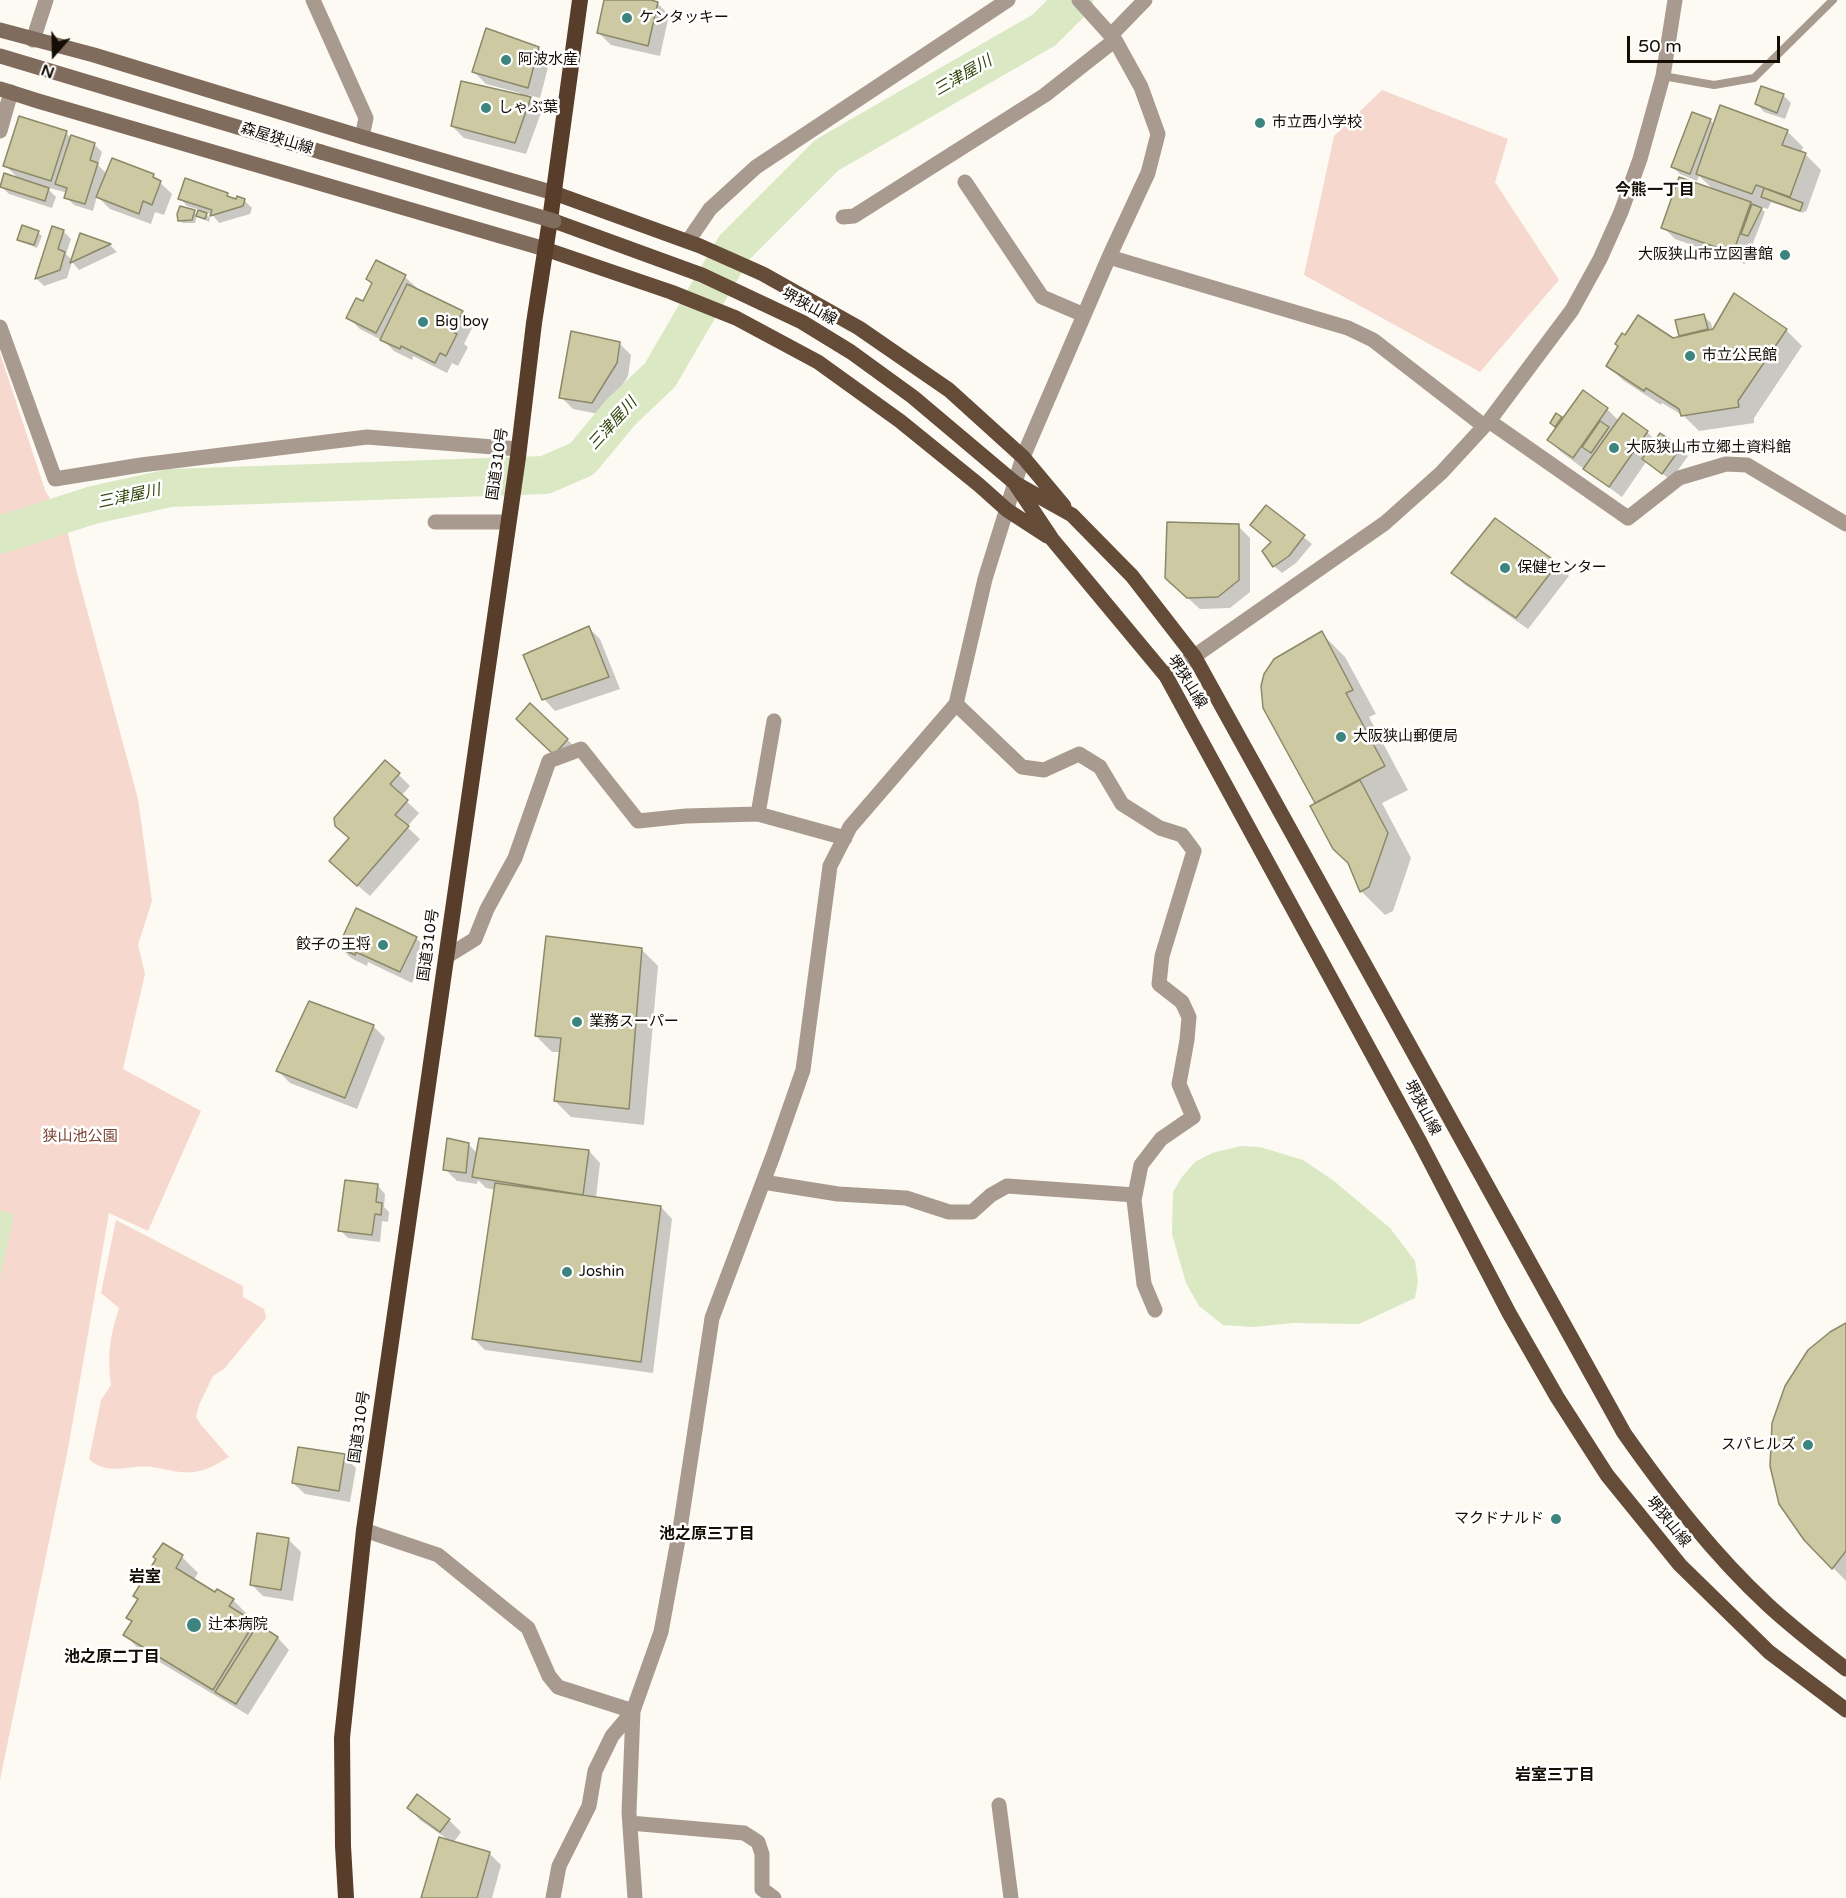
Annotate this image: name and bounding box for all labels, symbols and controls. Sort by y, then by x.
place label: ケンタッキー [639,9,729,27]
marker: ケンタッキー [620,11,634,25]
north arrow [24,24,84,84]
scale bar [1630,24,1783,62]
text: 50 m [1638,35,1682,57]
place label: 阿波水産 [518,51,578,69]
water label: 三津屋川 [930,52,996,100]
marker: 阿波水産 [499,53,513,67]
text: N [38,59,57,83]
place label: しゃぶ葉 [498,99,558,117]
marker: しゃぶ葉 [479,101,493,115]
place label: 市立西小学校 [1272,114,1362,132]
marker: 市立西小学校 [1253,116,1267,130]
street label: 森屋狭山線 [239,119,315,159]
district label: 今熊一丁目 [1615,181,1695,201]
place label: 大阪狭山市立図書館 [1638,246,1773,264]
marker: 大阪狭山市立図書館 [1778,248,1792,262]
street label: 堺狭山線 [778,285,840,329]
place label: Big boy [435,313,489,331]
marker: Big boy [416,315,430,329]
place label: 市立公民館 [1702,347,1777,365]
marker: 市立公民館 [1683,349,1697,363]
water label: 三津屋川 [584,394,642,454]
street label: 国道310号 [484,426,512,502]
place label: 大阪狭山市立郷土資料館 [1626,439,1791,457]
marker: 大阪狭山市立郷土資料館 [1607,441,1621,455]
water label: 三津屋川 [96,481,162,513]
place label: 保健センター [1517,559,1607,577]
marker: 保健センター [1498,561,1512,575]
street label: 堺狭山線 [1163,652,1211,712]
place label: 大阪狭山郵便局 [1353,728,1458,746]
marker: 大阪狭山郵便局 [1334,730,1348,744]
street label: 国道310号 [415,907,443,983]
place label: 餃子の王将 [296,936,371,954]
marker: 餃子の王将 [376,938,390,952]
place label: 業務スーパー [589,1013,679,1031]
marker: 業務スーパー [570,1015,584,1029]
street label: 堺狭山線 [1400,1077,1444,1139]
park label: 狭山池公園 [43,1128,117,1146]
place label: Joshin [579,1263,624,1281]
marker: Joshin [560,1265,574,1279]
street label: 国道310号 [346,1389,374,1465]
place label: スパヒルズ [1721,1436,1796,1454]
marker: スパヒルズ [1801,1438,1815,1452]
street label: 堺狭山線 [1642,1493,1694,1551]
place label: マクドナルド [1454,1510,1544,1528]
marker: マクドナルド [1549,1512,1563,1526]
district label: 池之原三丁目 [659,1525,755,1545]
district label: 岩室 [129,1568,161,1588]
marker: 辻本病院 [185,1616,203,1634]
place label: 辻本病院 [208,1616,268,1634]
district label: 池之原二丁目 [64,1648,160,1668]
district label: 岩室三丁目 [1515,1766,1595,1786]

